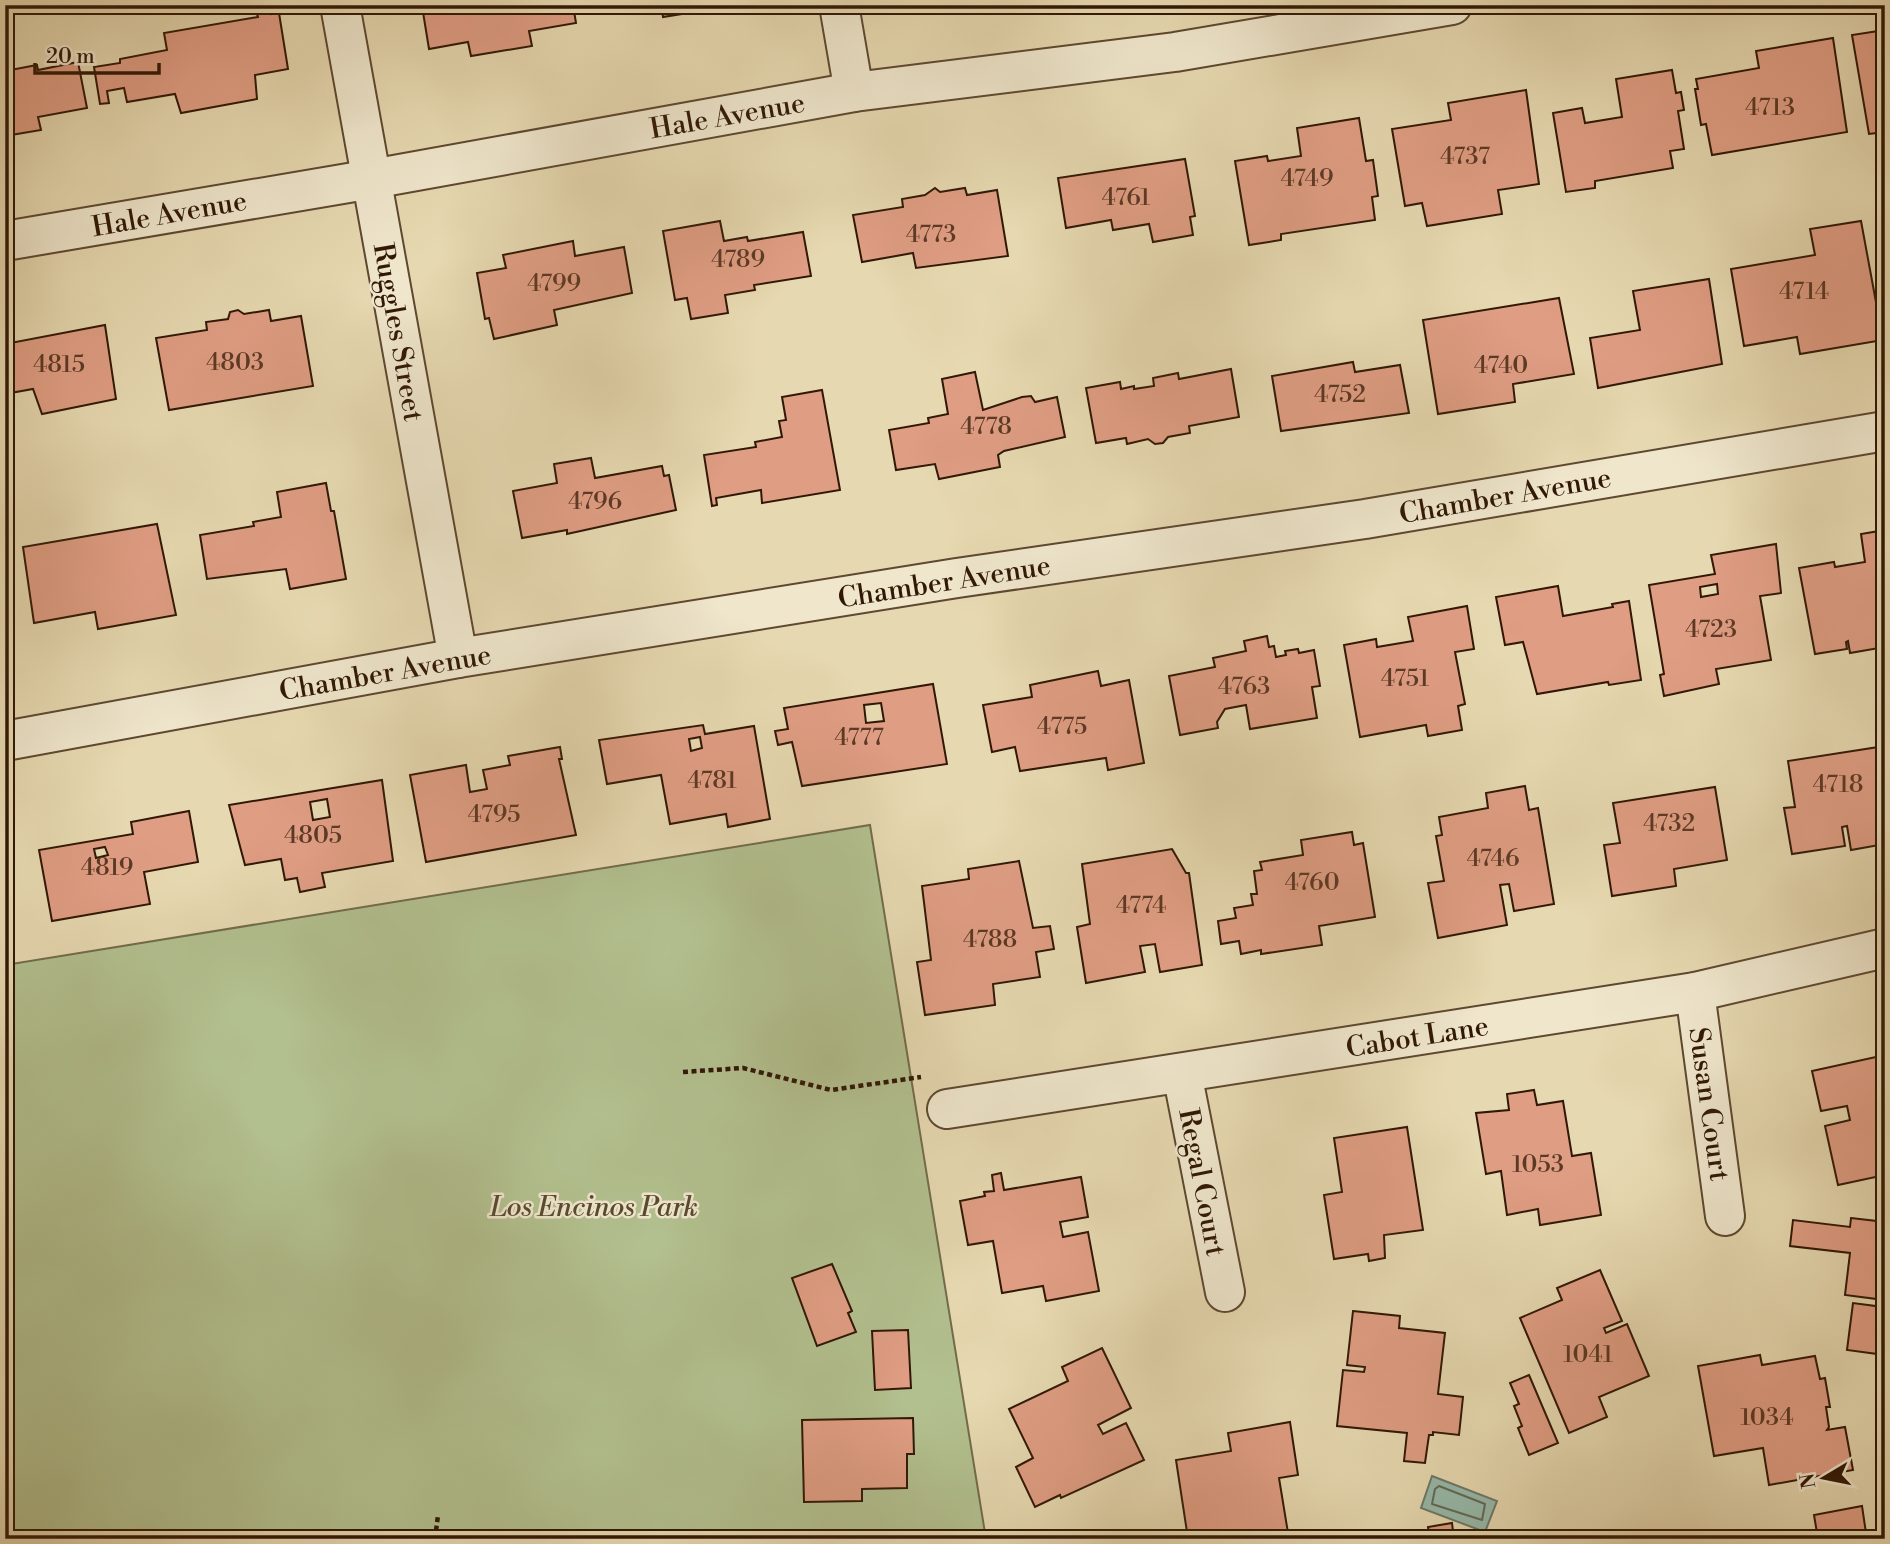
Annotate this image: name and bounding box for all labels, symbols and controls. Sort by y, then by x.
scale bar [35,32,159,76]
text: 20 m [46,44,95,70]
street label: Hale Avenue [647,86,808,147]
house number: 4713 [1745,93,1795,123]
house number: 4737 [1440,142,1490,172]
house number: 4749 [1281,164,1333,194]
house number: 4761 [1102,183,1151,213]
street label: Hale Avenue [89,184,250,245]
house number: 4773 [906,220,956,250]
street label: Ruggles Street [365,240,430,424]
house number: 4789 [711,245,765,275]
house number: 4799 [527,269,581,299]
house number: 4714 [1779,277,1829,307]
house number: 4803 [206,348,264,378]
house number: 4815 [33,350,85,380]
house number: 4740 [1474,351,1528,381]
house number: 4752 [1314,380,1366,410]
house number: 4778 [960,412,1012,442]
street label: Chamber Avenue [1396,461,1614,532]
house number: 4796 [568,487,622,517]
street label: Chamber Avenue [835,548,1053,617]
house number: 4723 [1685,615,1737,645]
street label: Chamber Avenue [276,638,494,709]
house number: 4751 [1381,664,1430,694]
house number: 4763 [1218,672,1270,702]
house number: 4775 [1037,712,1087,742]
house number: 4777 [834,723,884,753]
house number: 4781 [687,766,737,796]
house number: 4718 [1813,770,1863,800]
house number: 4795 [468,800,520,830]
house number: 4732 [1643,809,1695,839]
house number: 4805 [284,821,342,851]
house number: 4746 [1467,844,1519,874]
house number: 4819 [81,853,133,883]
house number: 4760 [1284,868,1340,898]
house number: 4774 [1116,891,1166,921]
house number: 4788 [963,925,1017,955]
street label: Cabot Lane [1343,1009,1491,1066]
street label: Susan Court [1680,1025,1737,1183]
street label: Regal Court [1170,1105,1233,1259]
house number: 1053 [1512,1150,1564,1180]
park label: Los Encinos Park [489,1190,698,1225]
house number: 1041 [1563,1340,1614,1370]
house number: 1034 [1740,1403,1794,1433]
north arrow [1788,1442,1858,1512]
text: N [1795,1471,1821,1490]

